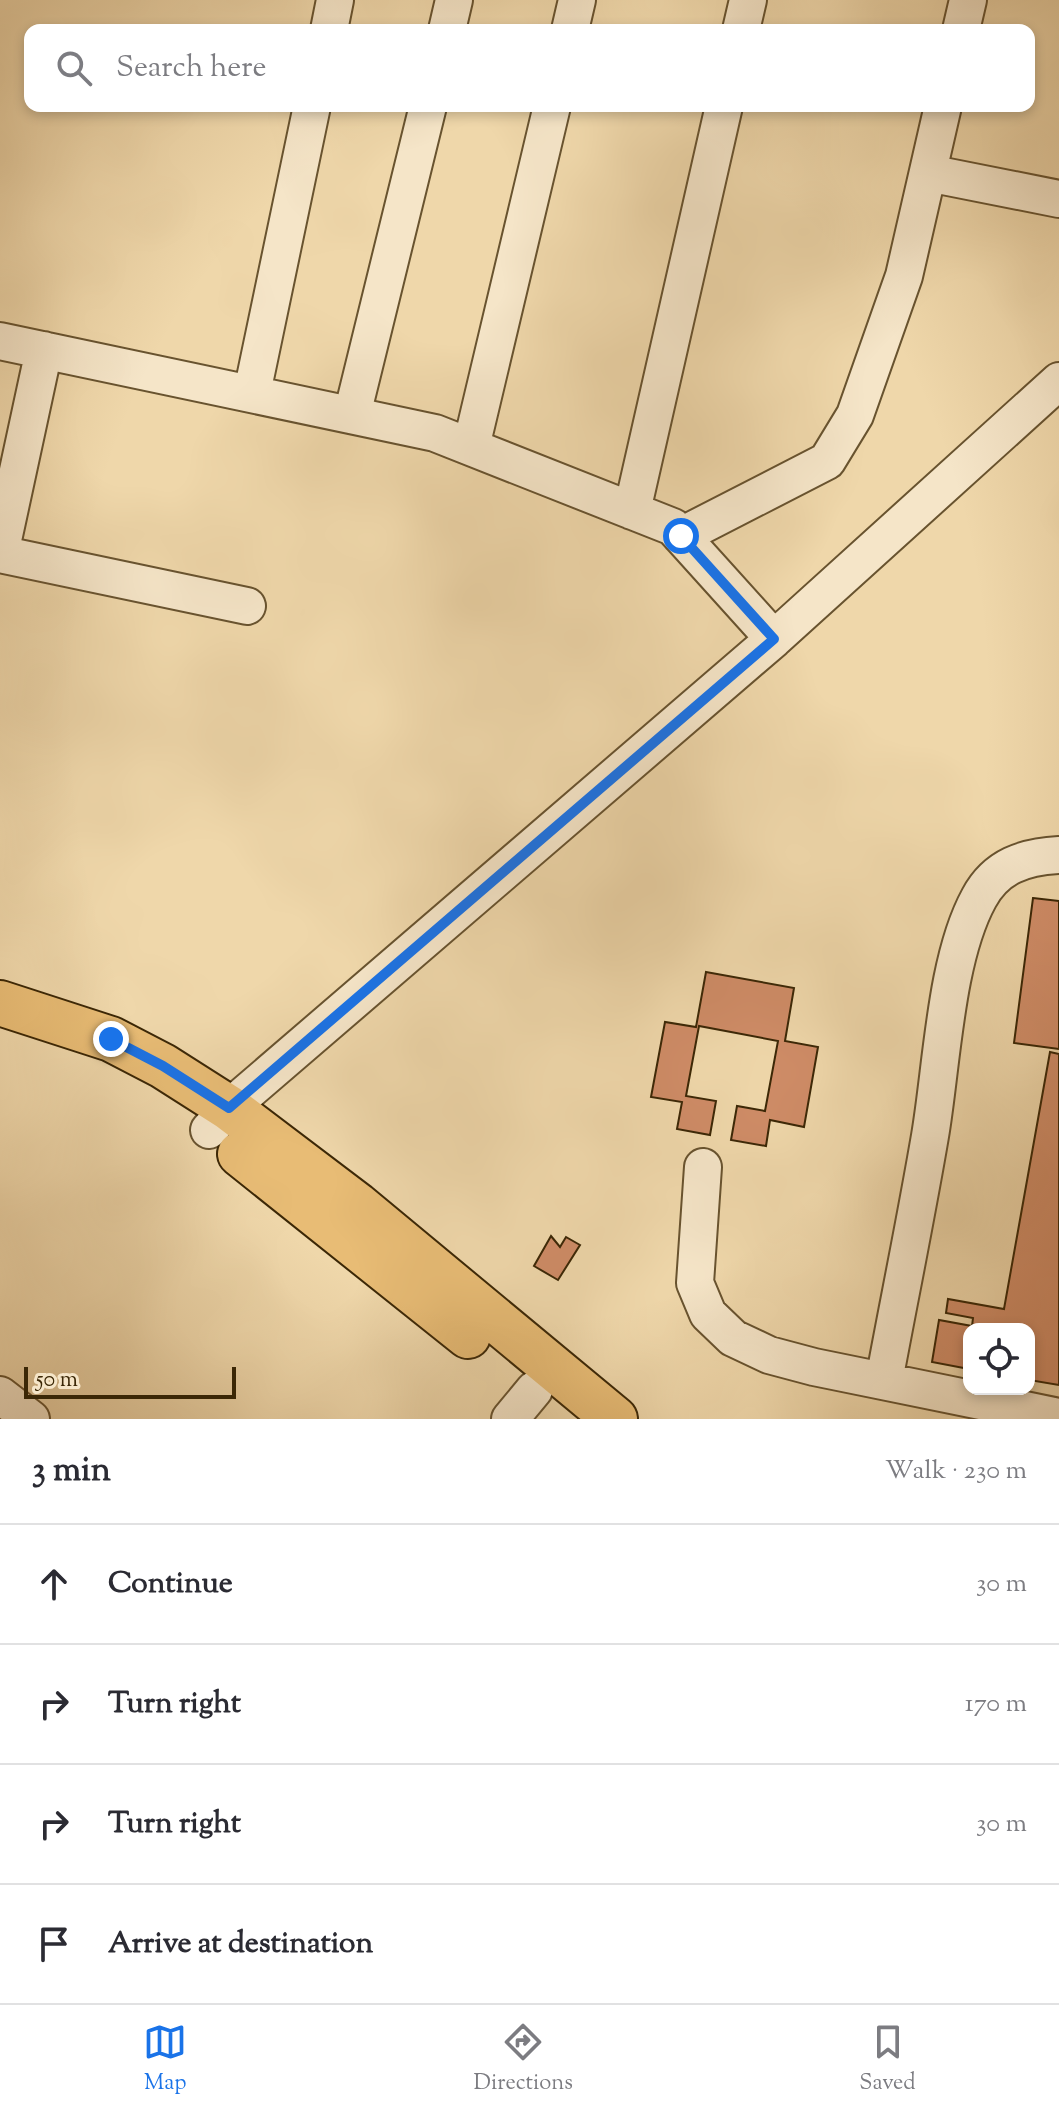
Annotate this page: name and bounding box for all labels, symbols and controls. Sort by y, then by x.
search box [24,24,1035,112]
icon: search [52,46,96,90]
text: Search here [116,47,266,90]
route start [663,518,699,554]
route end [93,1021,129,1057]
map controls [963,1323,1035,1395]
button: locate [963,1323,1035,1395]
scale bar [24,1363,236,1399]
text: 50 m [36,1365,78,1397]
text: 3 min [32,1447,111,1496]
text: Walk · 230 m [885,1453,1027,1490]
icon: ahead [32,1562,76,1606]
text: Continue [108,1563,233,1606]
text: 30 m [976,1566,1027,1603]
icon: right [32,1682,76,1726]
text: Turn right [108,1683,241,1726]
text: 170 m [965,1686,1027,1723]
icon: right [32,1802,76,1846]
text: Turn right [108,1803,241,1846]
text: 30 m [976,1806,1027,1843]
icon: arrive [32,1922,76,1966]
text: Arrive at destination [108,1923,373,1966]
tab: Map [143,2020,187,2100]
tab: Directions [474,2020,573,2100]
tab: Saved [859,2020,916,2100]

